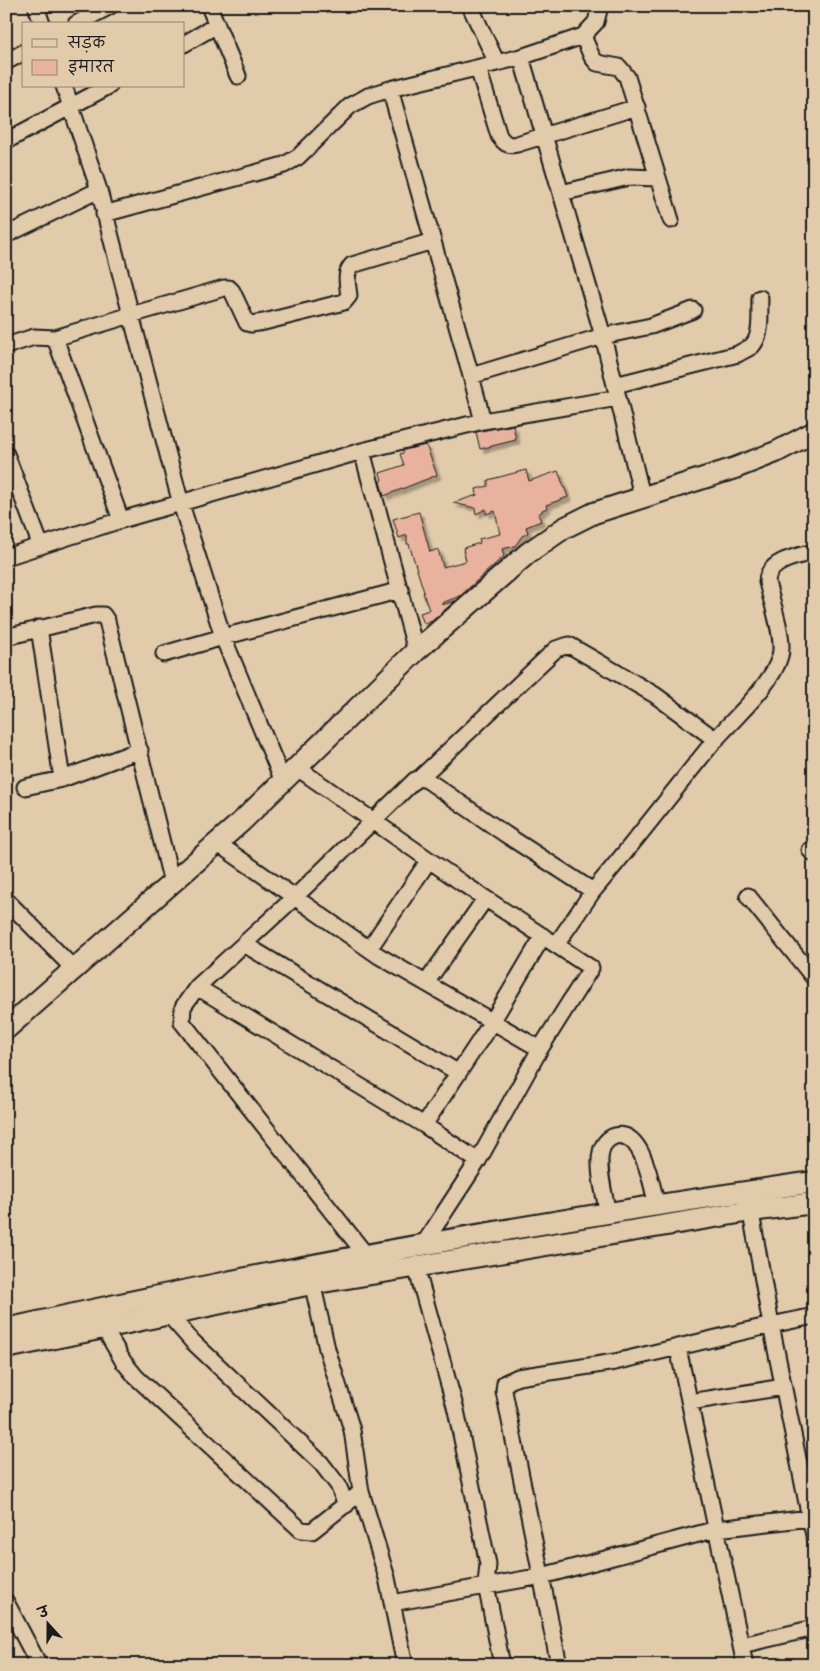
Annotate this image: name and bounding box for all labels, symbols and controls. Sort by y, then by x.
legend [22,22,185,88]
text: सड़क [67,34,106,53]
text: इमारत [68,58,115,76]
north arrow [22,1598,72,1648]
text: उ [34,1602,52,1623]

